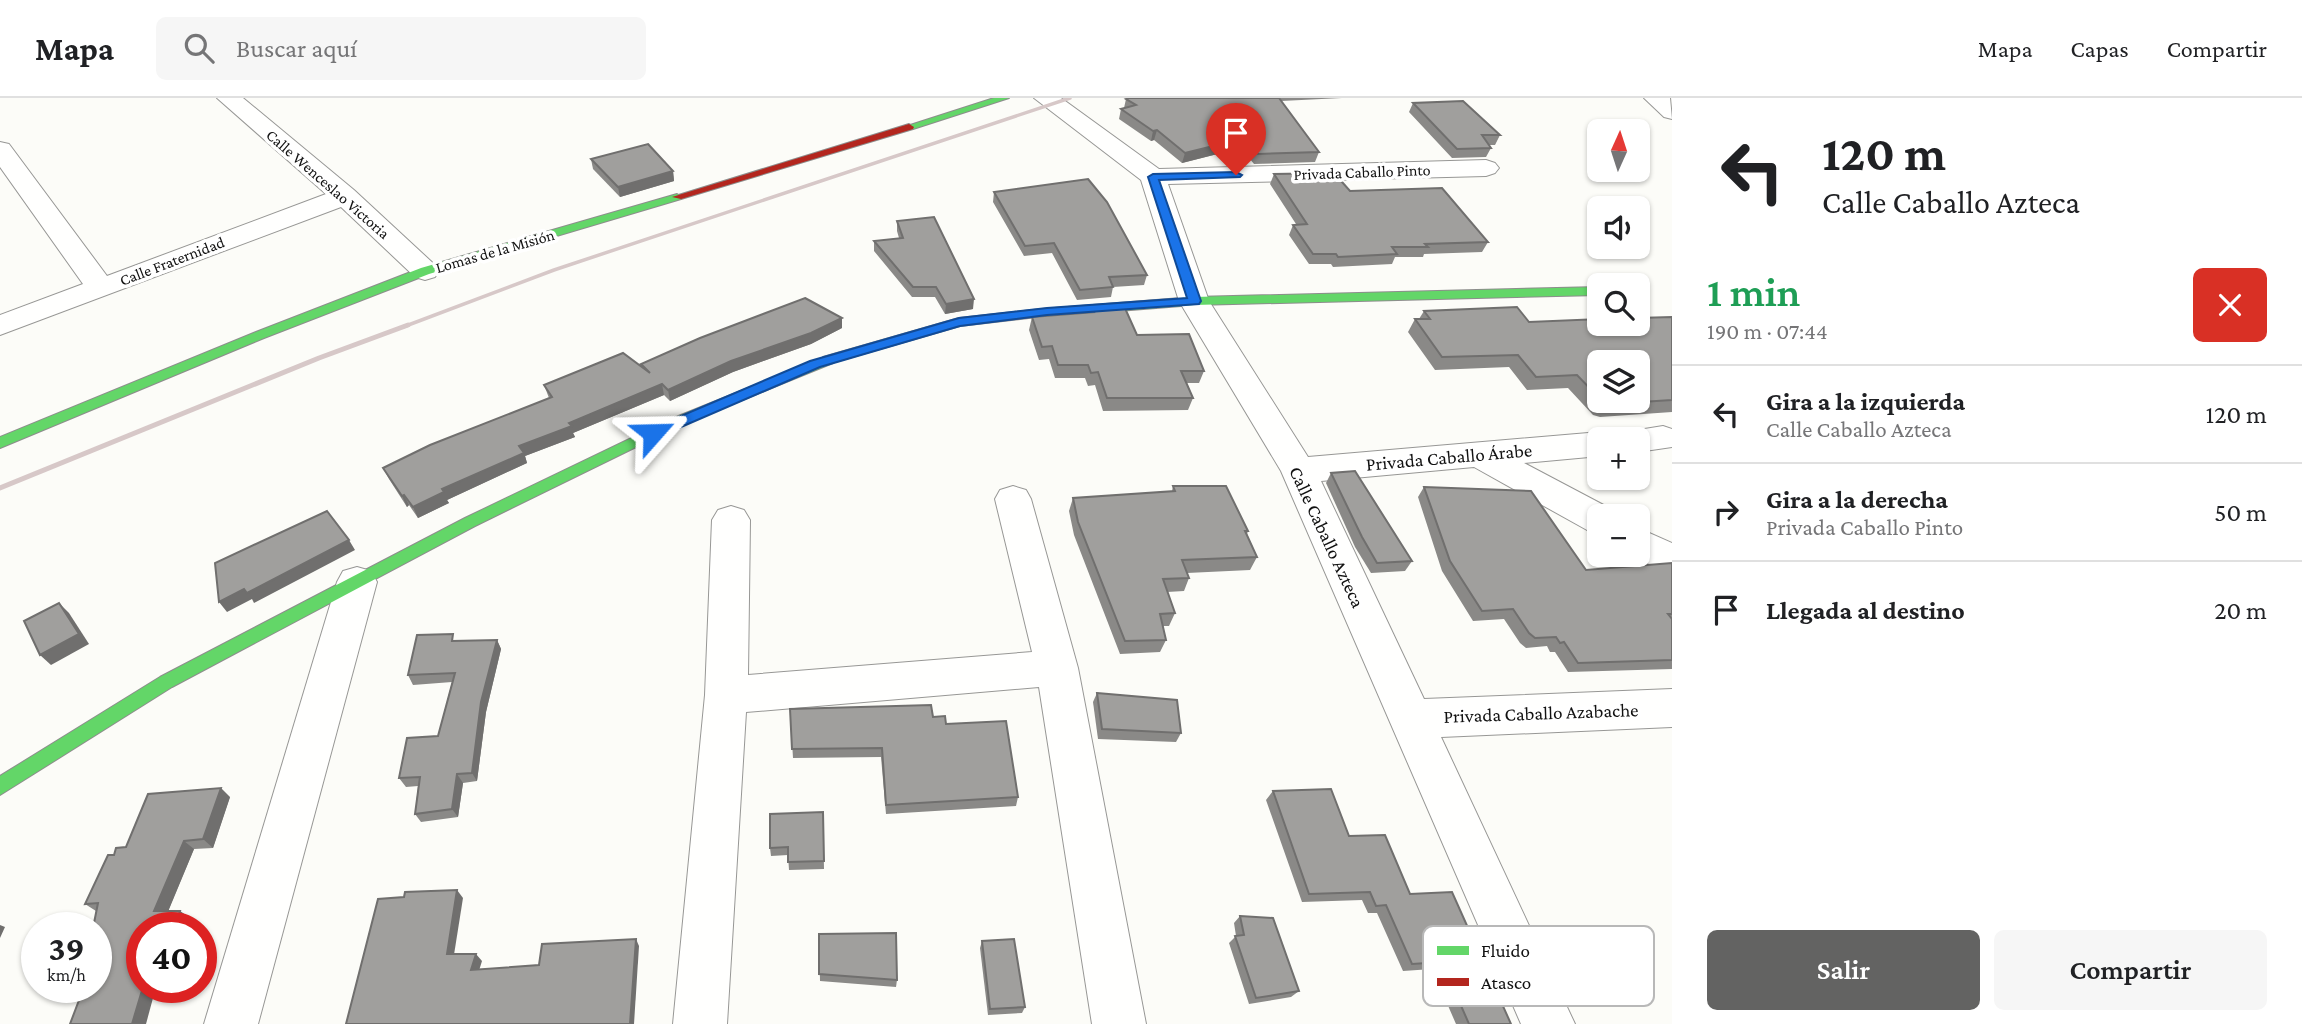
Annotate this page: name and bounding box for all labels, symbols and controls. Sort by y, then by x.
search box [156,17,646,80]
icon: search [180,29,218,67]
text: Mapa [35,30,114,67]
text: Buscar aquí [236,34,357,63]
text: Mapa [1978,35,2033,62]
text: Capas [2071,35,2129,62]
text: Compartir [2167,35,2267,62]
pin [1206,103,1266,175]
icon: arrive [1217,114,1255,152]
north arrow [1587,119,1650,182]
map controls [1587,119,1650,567]
street label: Calle Wenceslao Victoria [263,126,393,242]
icon: left [1707,126,1798,217]
text: 120 m [1822,126,1946,181]
street label: Privada Caballo Pinto [1293,161,1431,183]
text: Calle Caballo Azteca [1822,184,2080,220]
button: sound [1587,196,1650,259]
street label: Lomas de la Misión [434,226,557,276]
street label: Calle Fraternidad [117,233,227,289]
text: 1 min [1707,268,1800,315]
button: close [2193,268,2267,342]
button: search [1587,273,1650,336]
text: 190 m · 07:44 [1707,318,1828,344]
button: layers [1587,350,1650,413]
text: Gira a la izquierda [1766,387,1965,416]
icon: left [1707,395,1745,433]
position arrow [616,396,690,470]
text: 120 m [2206,400,2267,429]
text: Calle Caballo Azteca [1766,416,1952,442]
button: + [1587,427,1650,490]
street label: Privada Caballo Árabe [1365,439,1533,475]
street label: Calle Caballo Azteca [1285,463,1369,611]
text: Gira a la derecha [1766,485,1948,514]
icon: right [1707,493,1745,531]
text: 50 m [2214,498,2267,527]
button: − [1587,504,1650,567]
text: Privada Caballo Pinto [1766,514,1963,540]
icon: arrive [1707,591,1745,629]
text: Llegada al destino [1766,596,1965,625]
text: 20 m [2214,596,2267,625]
street label: Privada Caballo Azabache [1443,699,1639,727]
speed limit sign: 40 [126,912,217,1003]
legend [1423,926,1654,1006]
text: 39 [48,929,85,968]
button: Salir [1707,930,1980,1010]
button: Compartir [1994,930,2267,1010]
text: Fluido [1481,940,1530,961]
text: km/h [47,965,86,985]
text: Atasco [1481,972,1531,993]

